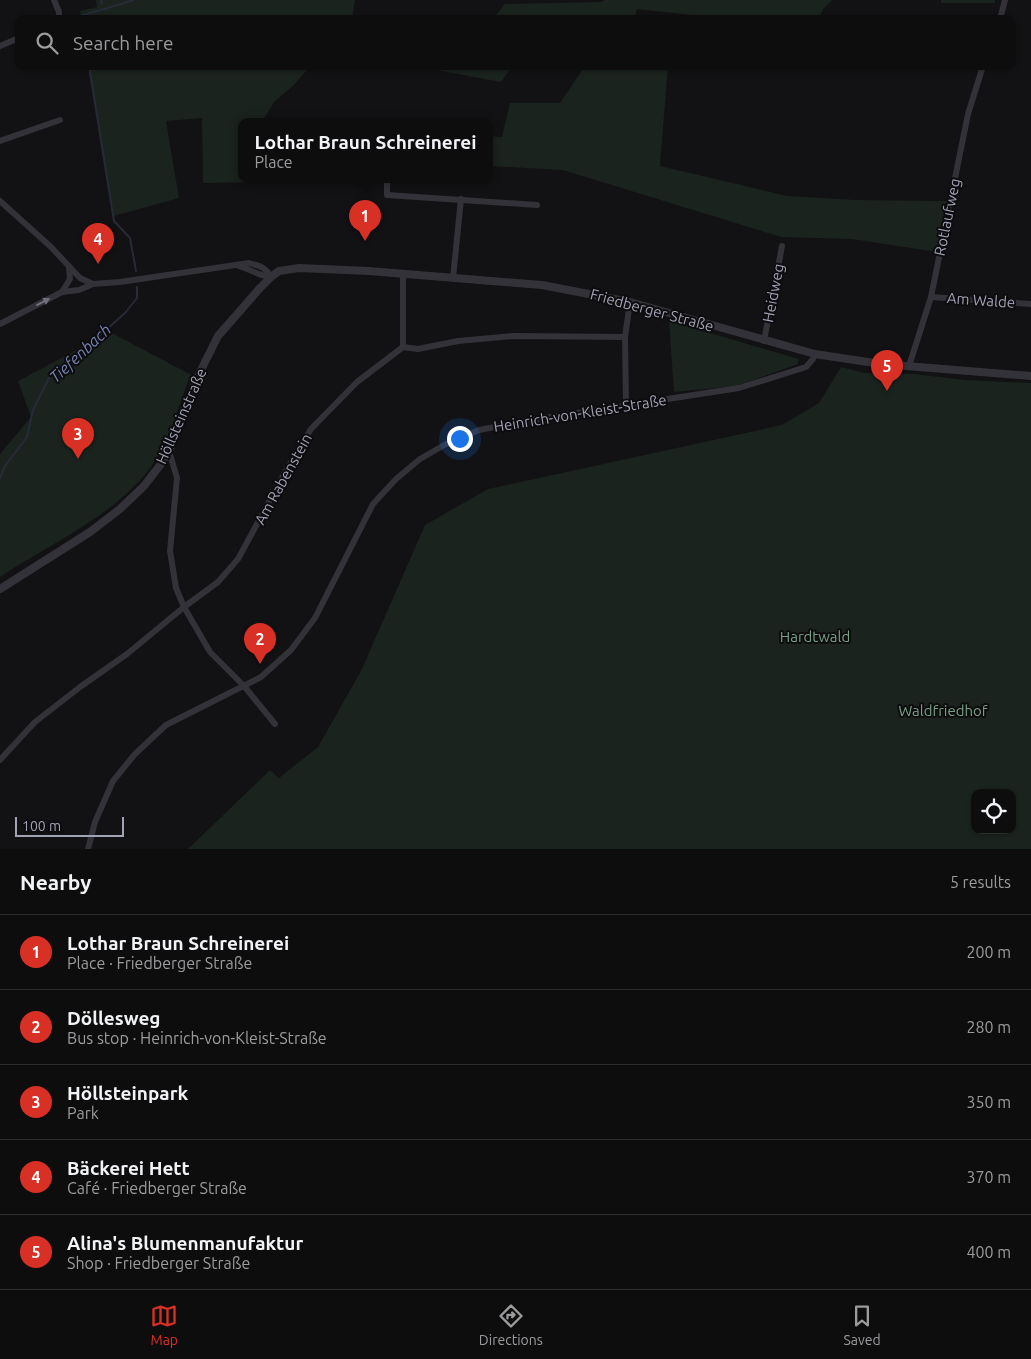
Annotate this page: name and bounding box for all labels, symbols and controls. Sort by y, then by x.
search box [15,15,1016,70]
icon: search [33,29,61,57]
text: Search here [73,32,173,54]
popup [238,118,493,183]
text: Lothar Braun Schreinerei [254,131,477,153]
text: Place [254,153,293,171]
street label: Rotlaufweg [930,177,964,257]
pin: 1 [349,200,381,241]
pin: 4 [82,223,114,264]
street label: Heidweg [759,262,787,324]
street label: Friedberger Straße [588,285,716,335]
street label: Am Walde [946,289,1016,311]
one-way arrow [36,298,51,306]
water label: Tiefenbach [46,320,114,386]
pin: 5 [871,350,903,391]
street label: Höllsteinstraße [152,365,210,467]
street label: Heinrich-von-Kleist-Straße [492,391,668,435]
pin: 3 [62,418,94,459]
your location [447,426,473,452]
street label: Am Rabenstein [251,430,315,528]
pin: 2 [244,623,276,664]
park label: Hardtwald [780,628,850,645]
park label: Waldfriedhof [898,702,988,719]
map controls [971,789,1016,834]
button: locate [971,789,1016,834]
scale bar [15,814,124,837]
text: 100 m [22,818,61,834]
text: Nearby [20,870,91,894]
text: 5 results [950,873,1011,891]
text: Lothar Braun Schreinerei [67,932,289,954]
text: 1 [31,943,41,961]
text: 200 m [966,943,1011,961]
text: Place · Friedberger Straße [67,954,252,972]
text: Döllesweg [67,1007,161,1029]
text: 2 [31,1018,41,1036]
text: 280 m [966,1018,1011,1036]
text: Bus stop · Heinrich-von-Kleist-Straße [67,1029,327,1047]
text: Höllsteinpark [67,1082,188,1104]
text: 3 [31,1093,41,1111]
text: 350 m [966,1093,1011,1111]
text: Park [67,1104,99,1122]
text: Bäckerei Hett [67,1157,190,1179]
text: 4 [31,1168,41,1186]
text: 370 m [966,1168,1011,1186]
text: Café · Friedberger Straße [67,1179,247,1197]
text: Alina's Blumenmanufaktur [67,1232,303,1254]
text: 5 [31,1243,41,1261]
text: 400 m [966,1243,1011,1261]
text: Shop · Friedberger Straße [67,1254,250,1272]
tab: Map [150,1302,178,1348]
tab: Directions [479,1302,543,1348]
tab: Saved [843,1302,881,1348]

